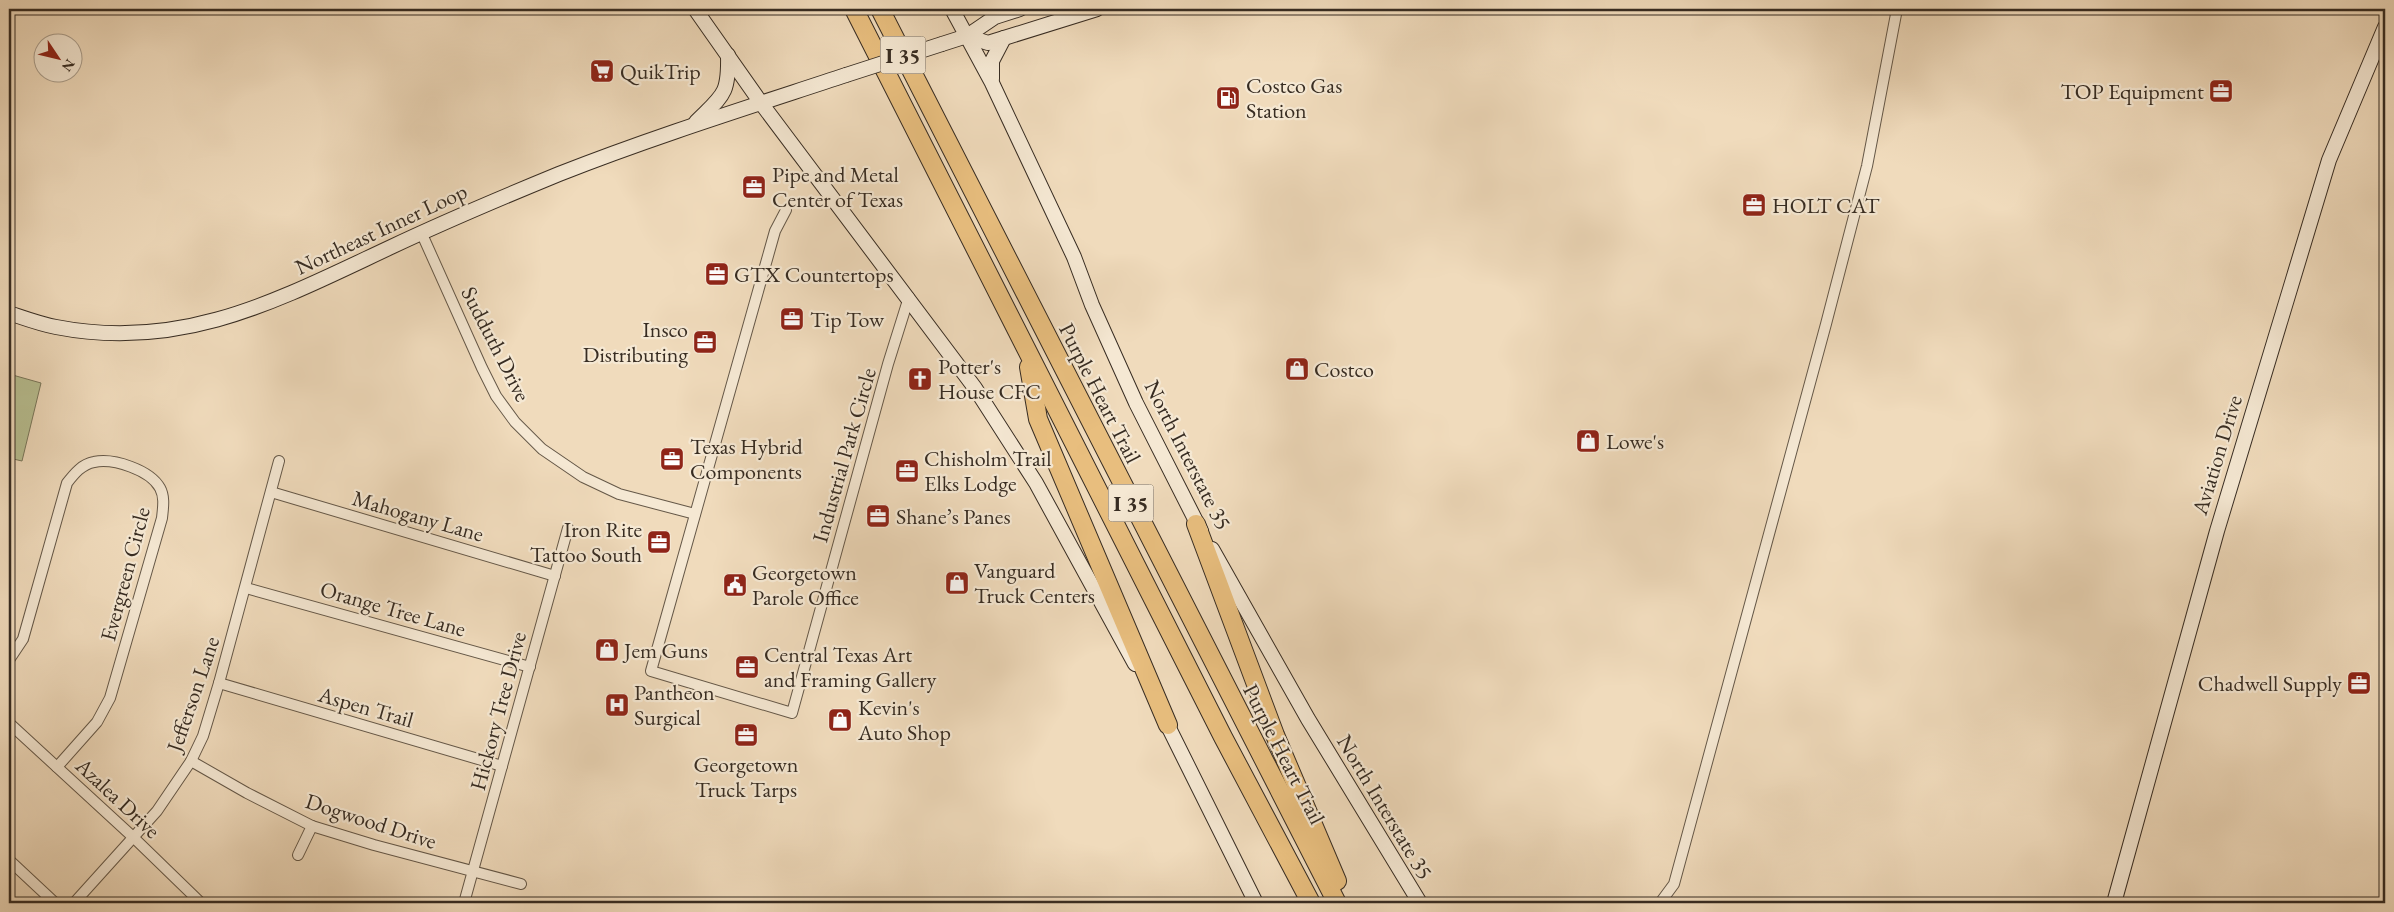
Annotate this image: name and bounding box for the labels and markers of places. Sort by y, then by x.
place label: QuikTrip [620,57,701,86]
supermarket icon: QuikTrip [589,58,615,84]
place label: Costco Gas Station [1246,71,1342,125]
place label: TOP Equipment [2060,77,2204,106]
office icon: TOP Equipment [2208,78,2234,104]
fuel station icon: Costco Gas Station [1215,85,1241,111]
place label: Pipe and Metal Center of Texas [772,160,903,214]
office icon: Pipe and Metal Center of Texas [741,174,767,200]
place label: HOLT CAT [1772,191,1880,220]
office icon: HOLT CAT [1741,192,1767,218]
place label: GTX Countertops [734,260,894,289]
office icon: GTX Countertops [704,261,730,287]
place label: Tip Tow [810,305,885,334]
office icon: Tip Tow [779,306,805,332]
place label: Insco Distributing [583,315,688,369]
office icon: Insco Distributing [692,329,718,355]
place label: Potter's House CFC [938,352,1041,406]
place label: Costco [1314,355,1374,384]
shop icon: Costco [1284,356,1310,382]
church icon: Potter's House CFC [907,366,933,392]
place label: Lowe's [1606,427,1664,456]
shop icon: Lowe's [1575,428,1601,454]
place label: Texas Hybrid Components [690,432,804,486]
place label: Chisholm Trail Elks Lodge [924,444,1051,498]
office icon: Texas Hybrid Components [659,446,685,472]
office icon: Chisholm Trail Elks Lodge [894,458,920,484]
place label: Shane’s Panes [896,502,1011,531]
office icon: Shane’s Panes [865,503,891,529]
place label: Iron Rite Tattoo South [530,515,642,569]
office icon: Iron Rite Tattoo South [646,529,672,555]
place label: Vanguard Truck Centers [974,556,1095,610]
place label: Georgetown Parole Office [752,558,859,612]
shop icon: Vanguard Truck Centers [944,570,970,596]
public building icon: Georgetown Parole Office [722,572,748,598]
place label: Jem Guns [622,636,708,665]
shop icon: Jem Guns [594,637,620,663]
place label: Central Texas Art and Framing Gallery [764,640,937,694]
office icon: Central Texas Art and Framing Gallery [734,654,760,680]
place label: Chadwell Supply [2198,669,2342,698]
office icon: Chadwell Supply [2346,670,2372,696]
place label: Pantheon Surgical [634,678,715,732]
hospital icon: Pantheon Surgical [604,692,630,718]
place label: Kevin's Auto Shop [857,693,951,747]
shop icon: Kevin's Auto Shop [827,707,853,733]
office icon: Georgetown Truck Tarps [733,722,759,748]
place label: Georgetown Truck Tarps [694,750,799,804]

